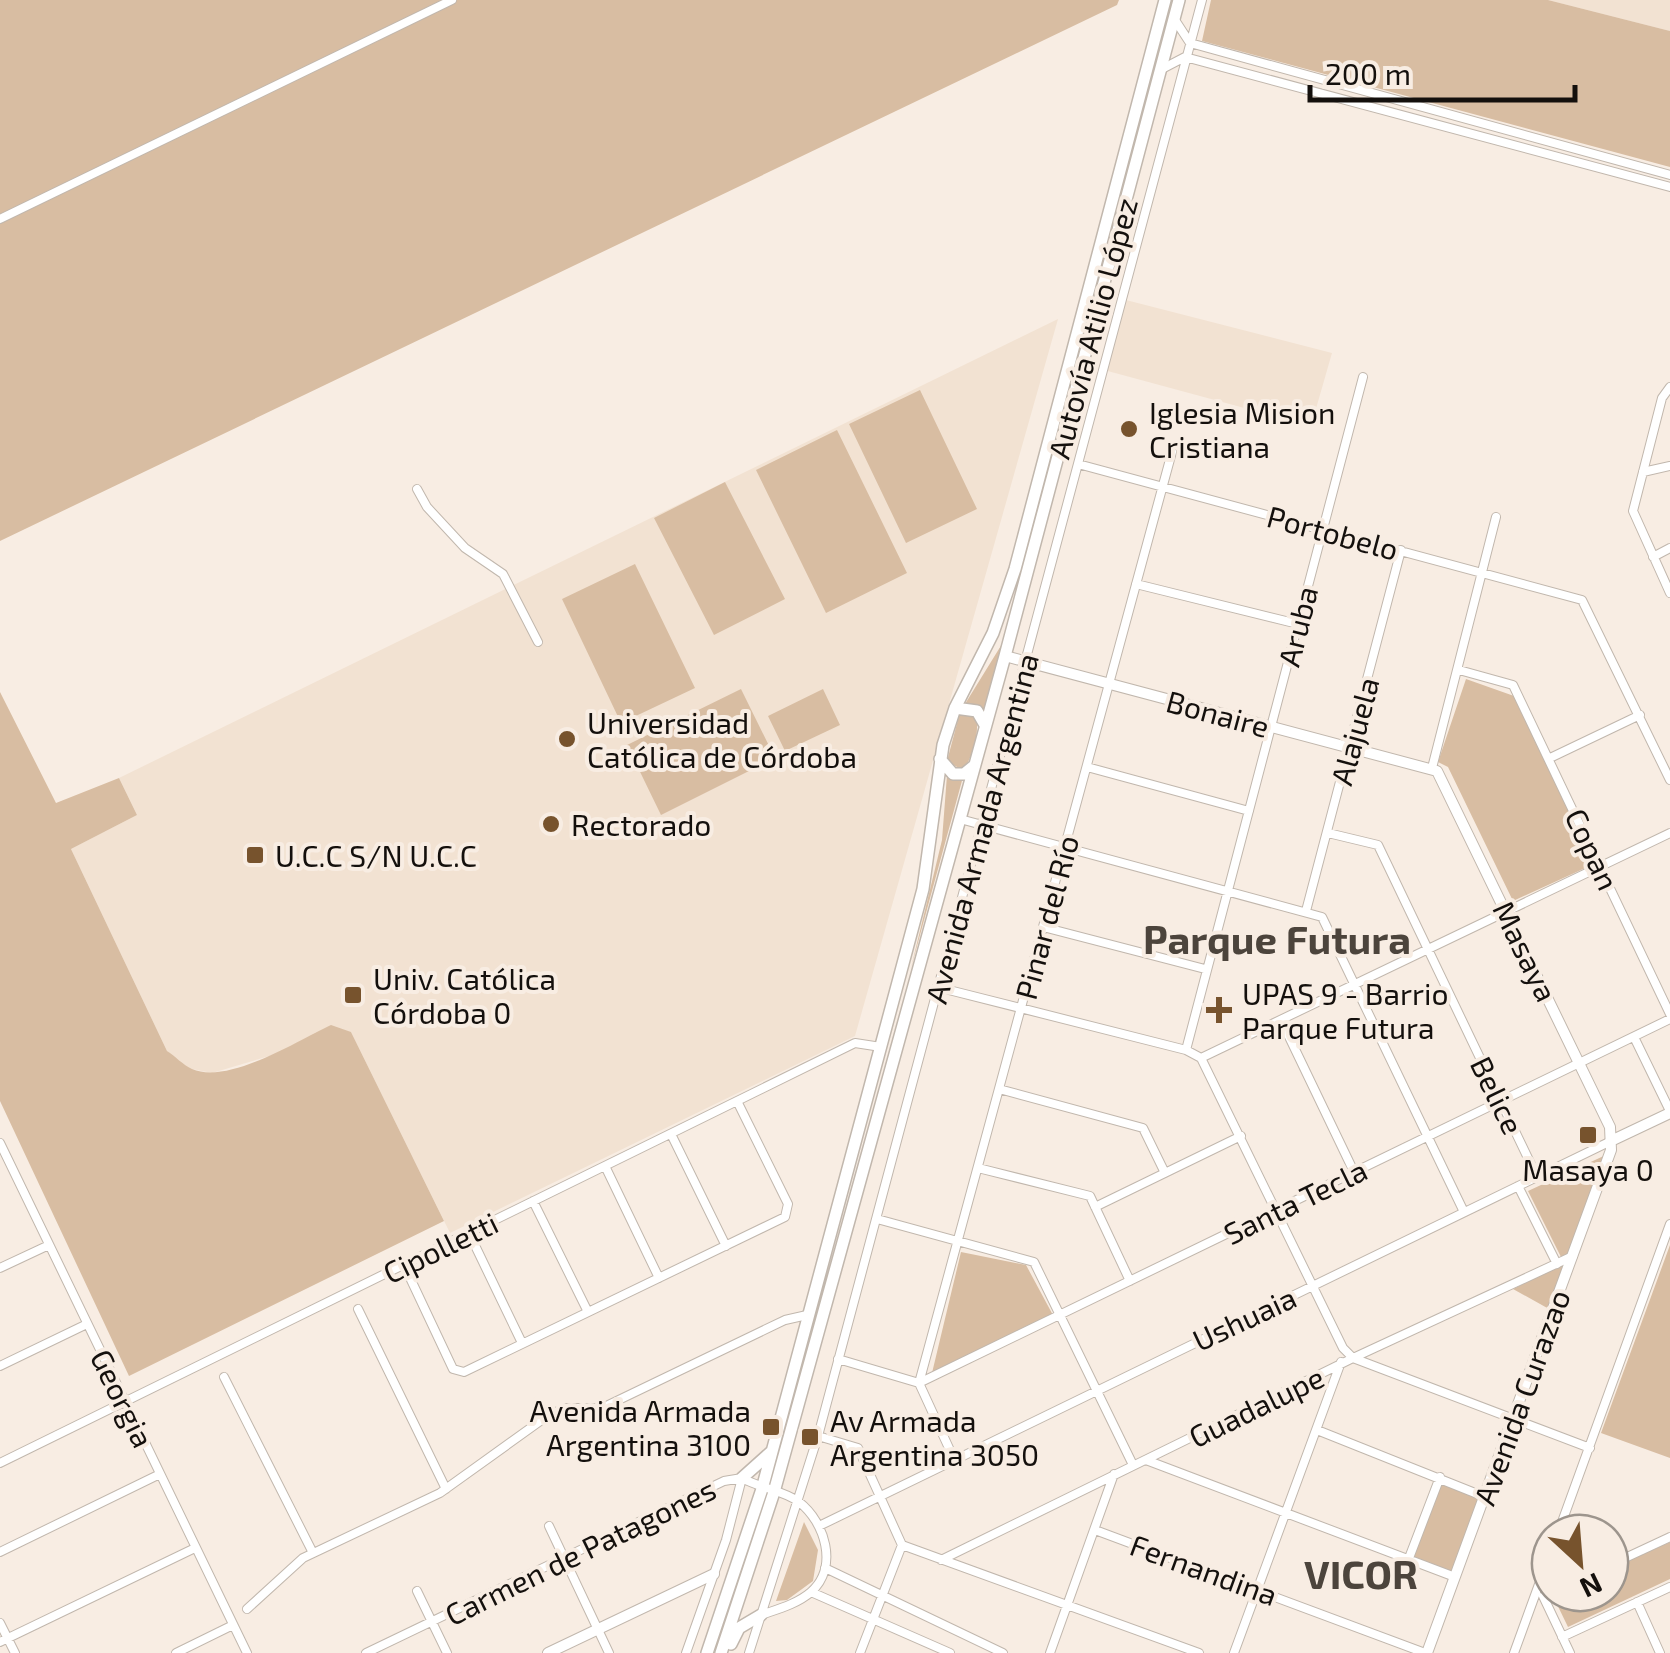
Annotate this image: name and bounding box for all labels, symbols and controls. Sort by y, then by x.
scale bar [1310,40,1575,102]
text: 200 m [1325,55,1411,91]
street label: Autovía Atilio López [1040,194,1144,462]
place label: Iglesia Mision Cristiana [1149,394,1335,464]
marker: Iglesia Mision Cristiana [1118,418,1140,440]
street label: Portobelo [1264,497,1402,567]
street label: Aruba [1270,582,1324,670]
street label: Avenida Armada Argentina [917,649,1045,1007]
street label: Alajuela [1322,673,1386,789]
street label: Bonaire [1163,682,1273,744]
place label: Universidad Católica de Córdoba [587,704,857,774]
marker: Universidad Católica de Córdoba [556,728,578,750]
street label: Copan [1559,803,1627,895]
place label: Rectorado [571,806,711,842]
marker: Rectorado [540,813,562,835]
street label: Pinar del Río [1007,831,1085,1003]
place label: U.C.C S/N U.C.C [275,837,477,873]
marker: U.C.C S/N U.C.C [244,844,266,866]
street label: Masaya [1486,895,1566,1007]
district label: Parque Futura [1143,914,1411,962]
place label: Univ. Católica Córdoba 0 [373,960,556,1030]
place label: UPAS 9 - Barrio Parque Futura [1242,975,1448,1045]
marker: Univ. Católica Córdoba 0 [342,984,364,1006]
marker: UPAS 9 - Barrio Parque Futura [1206,997,1232,1023]
street label: Belice [1464,1050,1532,1140]
marker: Masaya 0 [1577,1124,1599,1146]
street label: Santa Tecla [1218,1151,1372,1251]
place label: Masaya 0 [1522,1151,1654,1187]
street label: Cipolletti [377,1204,503,1290]
street label: Ushuaia [1186,1278,1302,1358]
street label: Avenida Curazao [1465,1284,1577,1510]
street label: Georgia [84,1343,162,1453]
street label: Guadalupe [1183,1358,1329,1454]
place label: Avenida Armada Argentina 3100 [530,1392,751,1462]
place label: Av Armada Argentina 3050 [830,1402,1039,1472]
marker: Avenida Armada Argentina 3100 [760,1416,782,1438]
marker: Av Armada Argentina 3050 [799,1426,821,1448]
street label: Carmen de Patagones [439,1470,721,1632]
north arrow [1530,1513,1630,1613]
street label: Fernandina [1126,1526,1282,1612]
district label: VICOR [1304,1549,1418,1597]
text: N [1575,1567,1608,1606]

